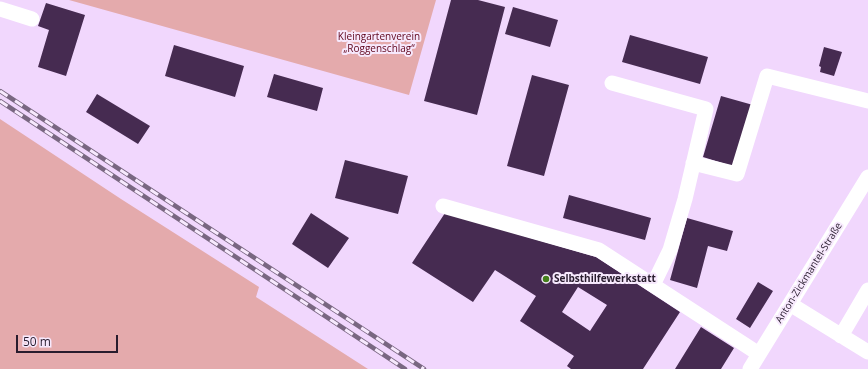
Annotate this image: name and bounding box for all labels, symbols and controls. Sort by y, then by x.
park label: Kleingartenverein „Roggenschlag“ [338,31,420,54]
street label: Anton-Zickmantel-Straße [773,221,845,325]
place label: Selbsthilfewerkstatt [554,273,656,285]
marker: Selbsthilfewerkstatt [541,274,551,284]
scale bar [18,327,120,353]
text: 50 m [23,333,51,350]

